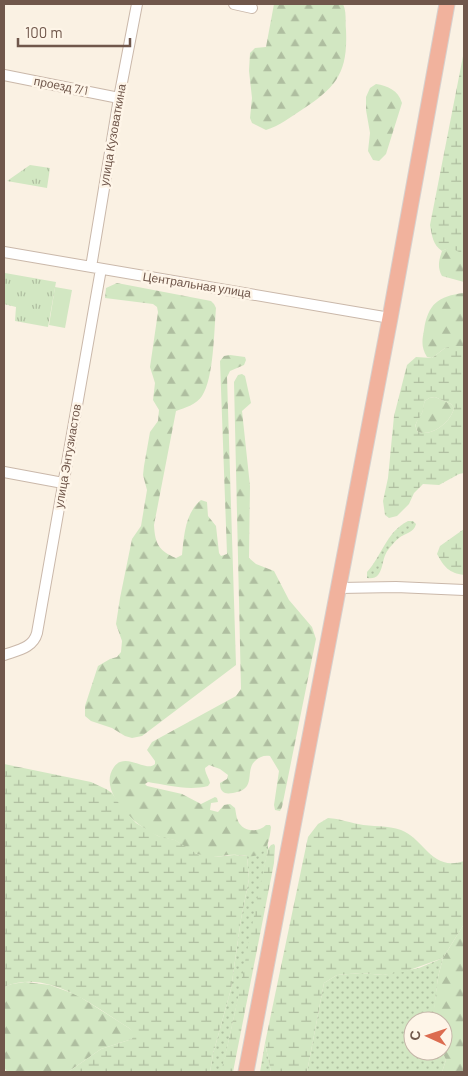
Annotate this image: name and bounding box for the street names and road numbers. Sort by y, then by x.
street label: проезд 7/1 [33,73,89,98]
street label: улица Кузоваткина [96,82,129,187]
street label: Центральная улица [142,269,253,301]
street label: улица Энтузиастов [51,403,84,509]

